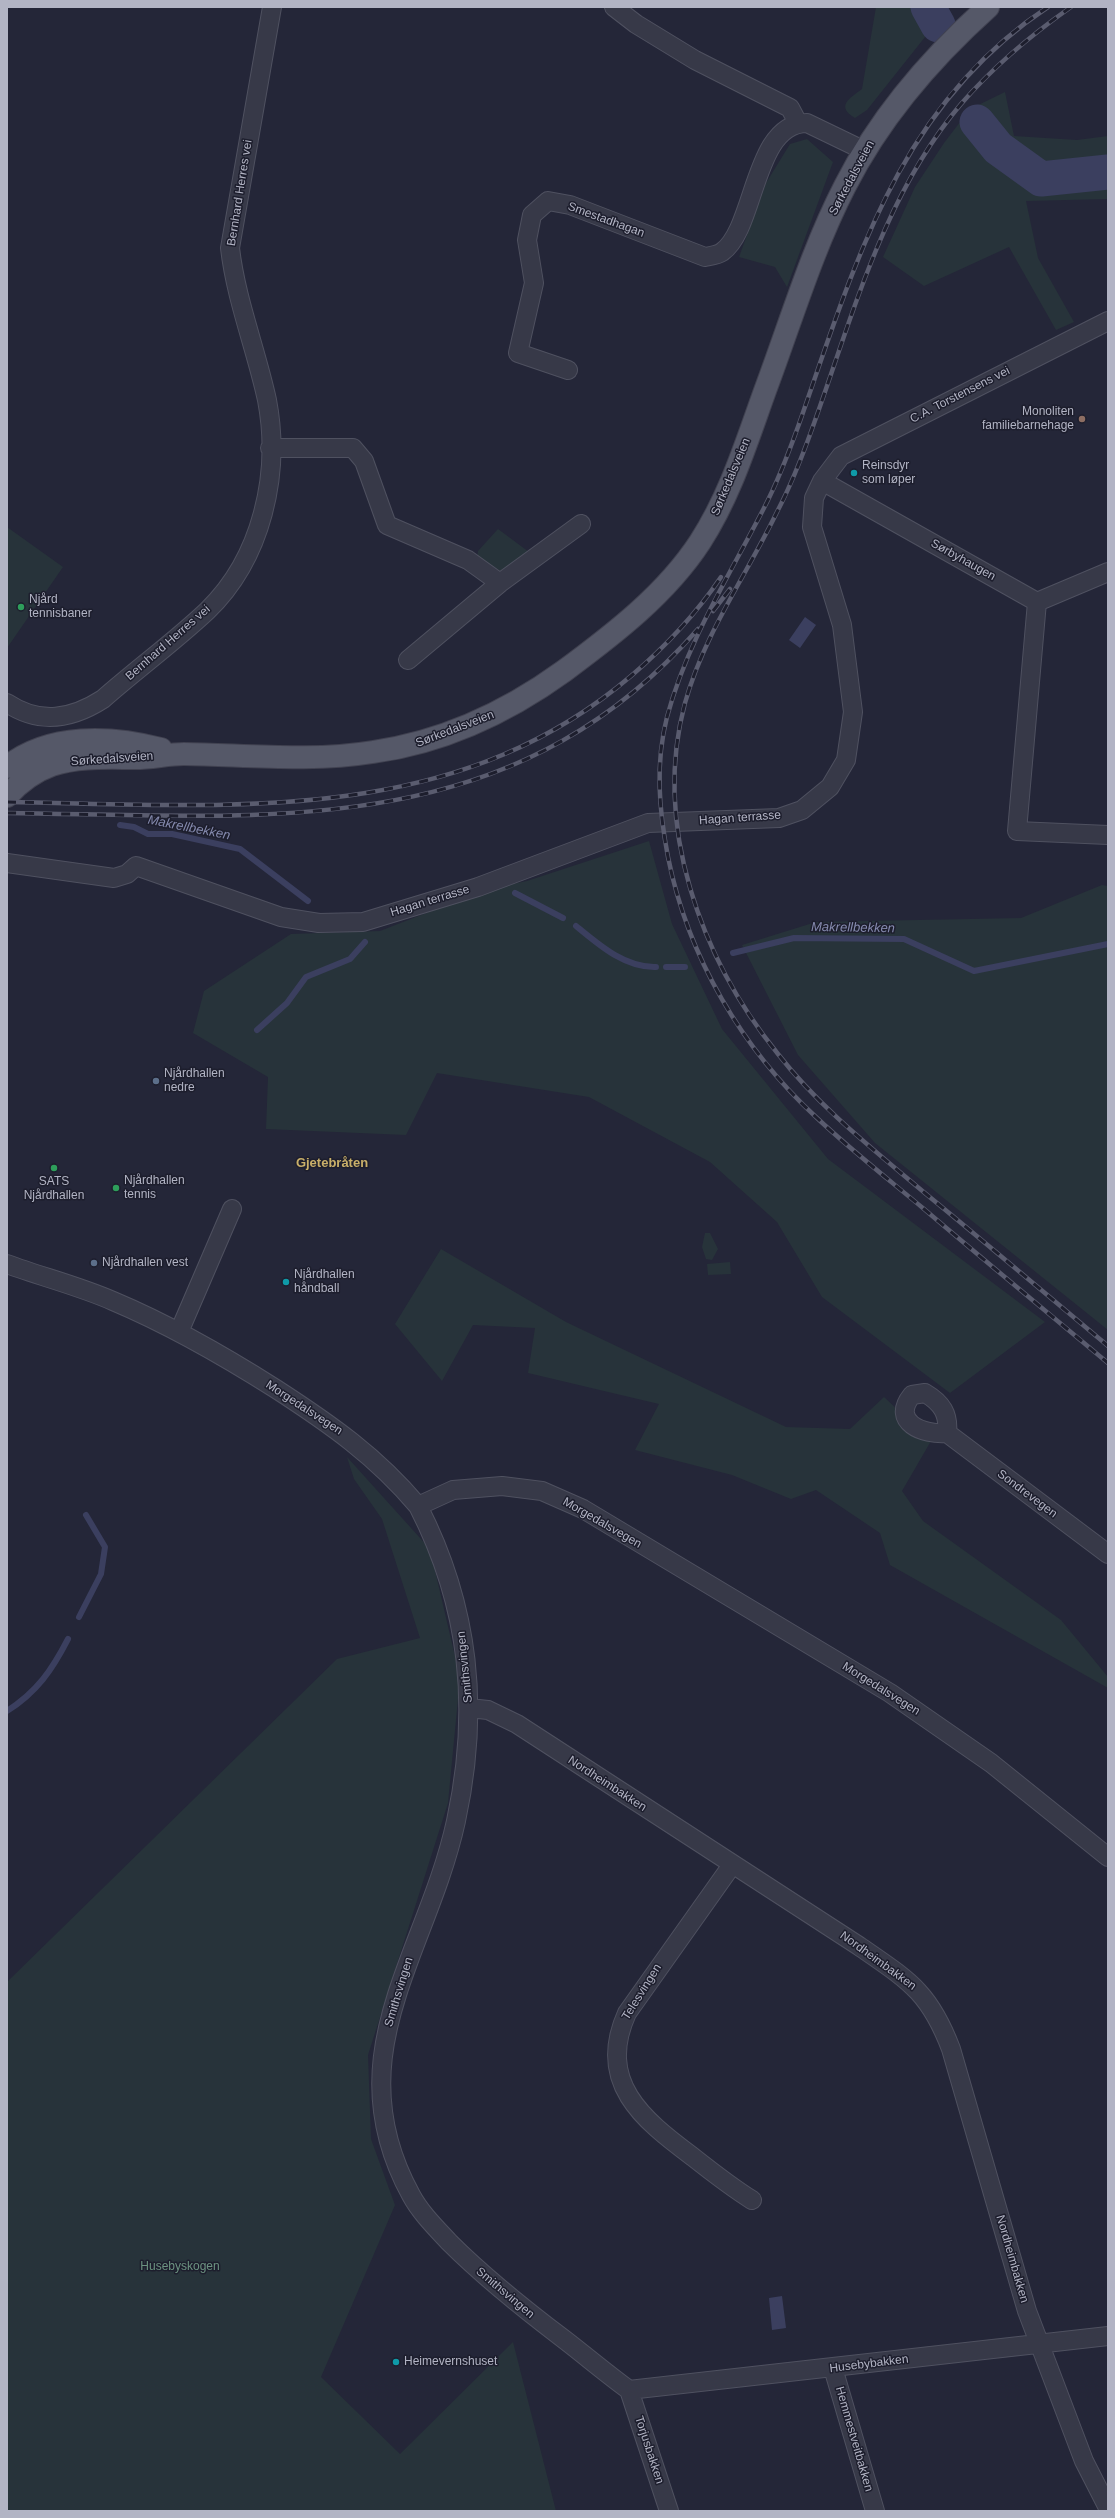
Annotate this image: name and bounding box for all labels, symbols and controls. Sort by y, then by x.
street label: Sørkedalsveien [826,138,878,218]
street label: Bernhard Herres vei [224,139,256,247]
street label: Smestadhagan [566,199,646,241]
street label: C.A. Torstensens vei [908,364,1012,426]
place label: Monoliten familiebarnehage [982,405,1074,433]
marker: Monoliten familiebarnehage [1077,414,1087,424]
street label: Sørkedalsveien [708,436,754,518]
place label: Reinsdyr som løper [862,459,915,487]
marker: Reinsdyr som løper [849,468,859,478]
street label: Sørbyhaugen [928,536,998,584]
place label: Njård tennisbaner [29,593,92,621]
marker: Njård tennisbaner [16,602,26,612]
street label: Bernhard Herres vei [123,602,213,684]
street label: Sørkedalsveien [414,707,496,751]
street label: Sørkedalsveien [70,749,154,769]
street label: Hagan terrasse [699,808,781,828]
water label: Makrellbekken [146,812,232,844]
street label: Hagan terrasse [389,882,471,920]
water label: Makrellbekken [811,919,895,937]
place label: Njårdhallen nedre [164,1067,225,1095]
marker: Njårdhallen nedre [151,1076,161,1086]
district label: Gjetebråten [296,1155,368,1171]
marker: SATS Njårdhallen [49,1163,59,1173]
place label: Njårdhallen tennis [124,1174,185,1202]
place label: SATS Njårdhallen [24,1175,84,1203]
marker: Njårdhallen tennis [111,1183,121,1193]
place label: Njårdhallen vest [102,1256,188,1270]
marker: Njårdhallen vest [89,1258,99,1268]
place label: Njårdhallen håndball [294,1268,355,1296]
marker: Njårdhallen håndball [281,1277,291,1287]
street label: Morgedalsvegen [263,1378,345,1438]
street label: Sondrevegen [994,1467,1060,1521]
street label: Morgedalsvegen [560,1495,644,1551]
street label: Smithsvingen [454,1630,476,1704]
street label: Morgedalsvegen [840,1659,922,1719]
street label: Nordheimbakken [565,1753,649,1815]
street label: Nordheimbakken [837,1929,919,1993]
street label: Smithsvingen [382,1955,416,2029]
street label: Telesvingen [619,1961,665,2023]
street label: Nordheimbakken [993,2213,1031,2305]
park label: Husebyskogen [140,2260,220,2274]
street label: Smithsvingen [473,2264,537,2322]
street label: Husebybakken [829,2352,909,2376]
place label: Heimevernshuset [404,2355,497,2369]
marker: Heimevernshuset [391,2357,401,2367]
street label: Hemmestveitbakken [832,2385,876,2493]
street label: Torjusbakken [631,2414,667,2486]

